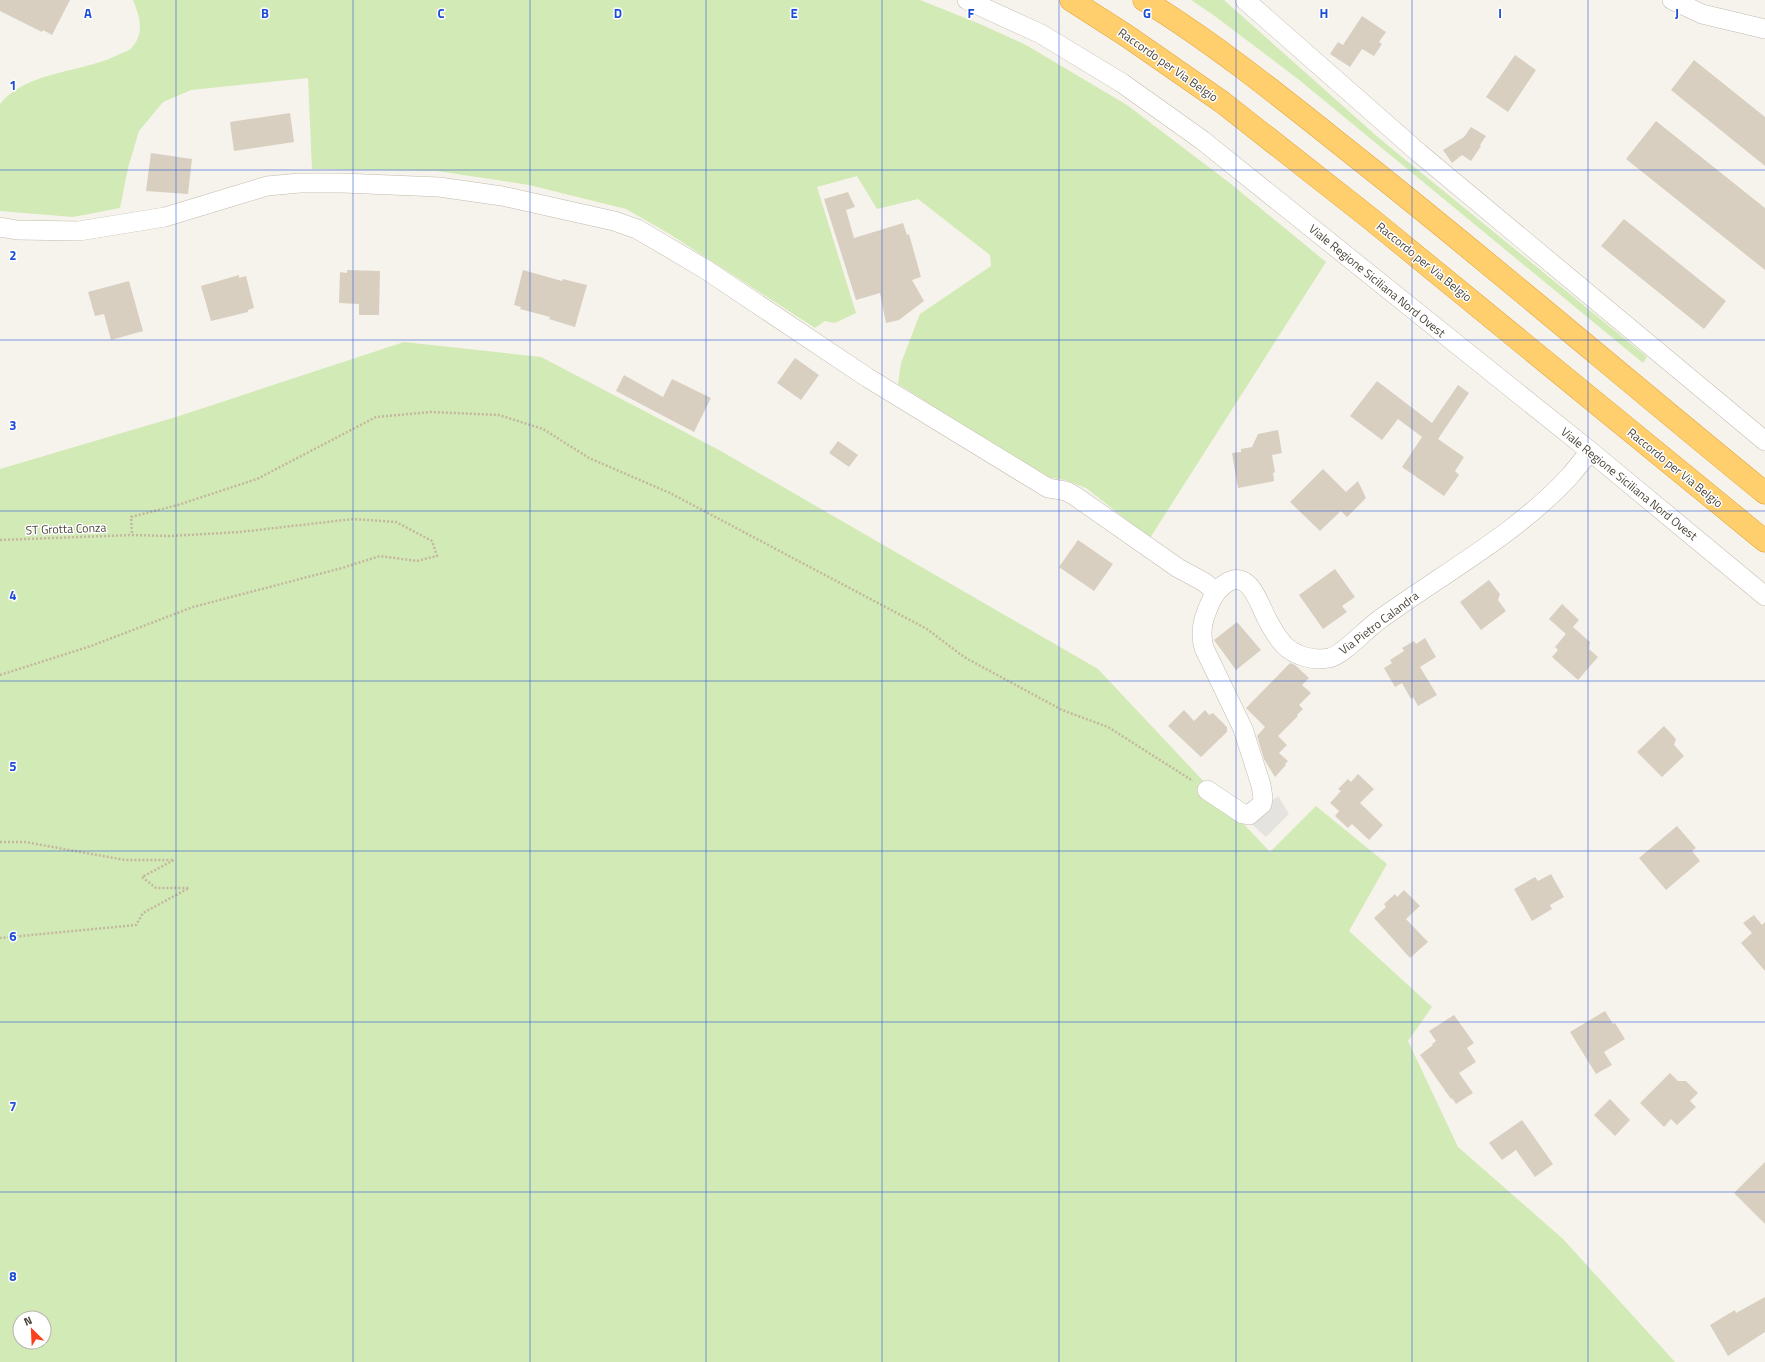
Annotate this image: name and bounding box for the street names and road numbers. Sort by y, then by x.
street label: Raccordo per Via Belgio [1114,23,1222,106]
street label: Raccordo per Via Belgio [1372,217,1476,306]
street label: Viale Regione Siciliana Nord Ovest [1305,219,1450,342]
street label: Viale Regione Siciliana Nord Ovest [1557,422,1702,545]
street label: Raccordo per Via Belgio [1623,423,1727,512]
street label: ST Grotta Conza [25,518,107,539]
street label: Via Pietro Calandra [1335,586,1423,659]

